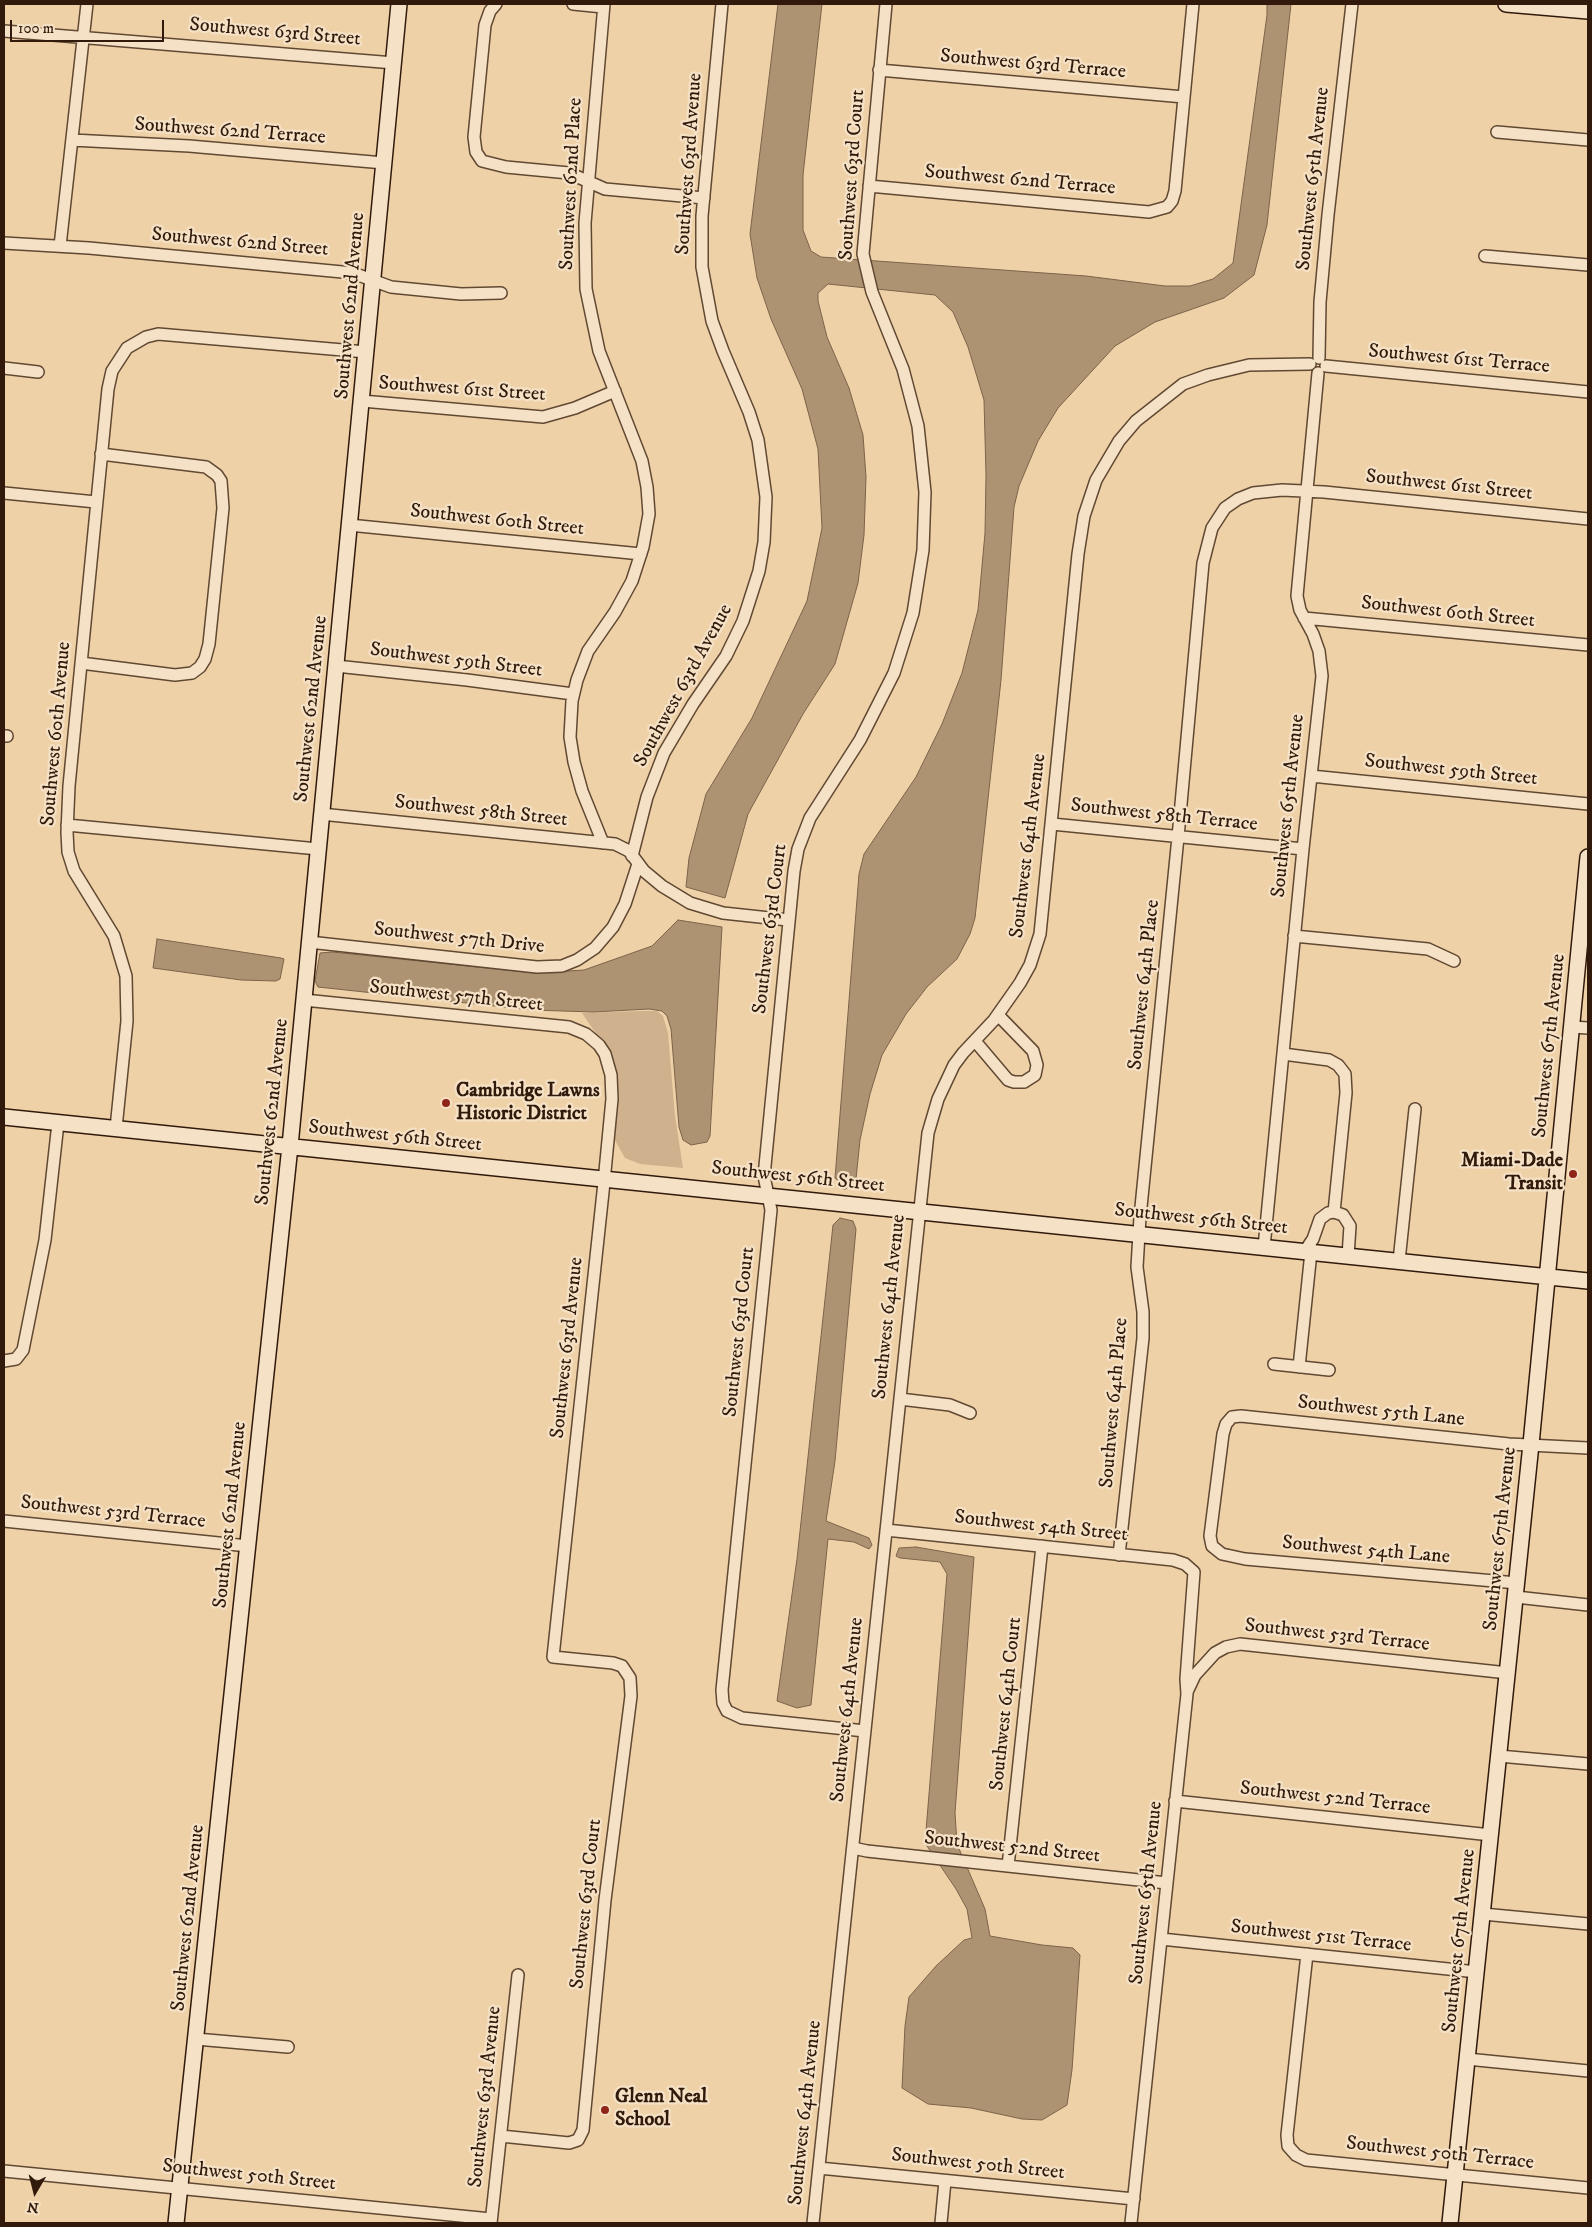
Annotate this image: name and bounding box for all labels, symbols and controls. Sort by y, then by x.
scale bar [12,10,166,42]
street label: Southwest 63rd Street [188,14,362,52]
text: 100 m [18,19,54,38]
street label: Southwest 63rd Terrace [939,45,1127,85]
street label: Southwest 63rd Avenue [672,72,708,256]
street label: Southwest 65th Avenue [1292,86,1336,272]
street label: Southwest 63rd Court [835,89,871,261]
street label: Southwest 62nd Place [555,97,589,271]
street label: Southwest 62nd Terrace [134,113,326,151]
street label: Southwest 62nd Terrace [924,161,1116,201]
street label: Southwest 62nd Avenue [331,212,371,400]
street label: Southwest 62nd Street [151,223,329,263]
street label: Southwest 61st Terrace [1367,340,1551,380]
street label: Southwest 61st Street [378,372,546,408]
street label: Southwest 61st Street [1365,465,1533,507]
street label: Southwest 60th Street [409,500,585,542]
street label: Southwest 60th Street [1360,592,1536,634]
street label: Southwest 63rd Avenue [629,600,739,772]
street label: Southwest 62nd Avenue [290,614,334,804]
street label: Southwest 59th Street [368,639,544,683]
street label: Southwest 60th Avenue [37,641,77,827]
street label: Southwest 65th Avenue [1267,713,1311,899]
street label: Southwest 59th Street [1363,750,1539,792]
street label: Southwest 64th Avenue [1006,752,1052,940]
street label: Southwest 58th Street [394,791,568,833]
street label: Southwest 58th Terrace [1069,794,1259,838]
street label: Southwest 63rd Court [749,843,793,1015]
street label: Southwest 64th Place [1124,899,1166,1071]
street label: Southwest 57th Drive [373,918,545,960]
street label: Southwest 67th Avenue [1528,953,1572,1139]
street label: Southwest 57th Street [368,976,544,1018]
street label: Southwest 62nd Avenue [251,1017,295,1207]
place label: Cambridge Lawns Historic District [456,1080,600,1127]
marker: Cambridge Lawns Historic District [440,1097,452,1109]
street label: Southwest 56th Street [307,1116,483,1158]
place label: Miami-Dade Transit [1461,1150,1563,1197]
street label: Southwest 56th Street [710,1157,886,1199]
marker: Miami-Dade Transit [1567,1168,1579,1180]
street label: Southwest 56th Street [1113,1199,1289,1241]
street label: Southwest 64th Avenue [868,1213,912,1401]
street label: Southwest 63rd Court [719,1246,761,1418]
street label: Southwest 63rd Avenue [547,1256,589,1440]
street label: Southwest 64th Place [1096,1317,1134,1489]
street label: Southwest 55th Lane [1296,1391,1466,1433]
street label: Southwest 62nd Avenue [209,1420,253,1610]
street label: Southwest 67th Avenue [1479,1446,1523,1632]
street label: Southwest 53rd Terrace [19,1491,207,1535]
street label: Southwest 54th Street [953,1506,1129,1548]
street label: Southwest 54th Lane [1281,1532,1451,1570]
street label: Southwest 53rd Terrace [1243,1614,1431,1658]
street label: Southwest 64th Avenue [826,1616,870,1804]
street label: Southwest 64th Court [986,1616,1028,1792]
street label: Southwest 52nd Terrace [1239,1777,1431,1821]
street label: Southwest 65th Avenue [1125,1800,1169,1986]
street label: Southwest 63rd Court [566,1818,608,1990]
street label: Southwest 62nd Avenue [167,1823,211,2013]
street label: Southwest 52nd Street [923,1827,1101,1869]
street label: Southwest 67th Avenue [1438,1848,1482,2034]
street label: Southwest 51st Terrace [1230,1916,1412,1958]
street label: Southwest 63rd Avenue [465,2005,507,2189]
street label: Southwest 64th Avenue [784,2019,828,2207]
place label: Glenn Neal School [615,2086,707,2133]
marker: Glenn Neal School [599,2104,611,2116]
street label: Southwest 50th Terrace [1345,2132,1535,2176]
street label: Southwest 50th Street [890,2144,1066,2186]
street label: Southwest 50th Street [161,2155,337,2197]
north arrow [10,2167,60,2217]
text: N [26,2197,40,2217]

